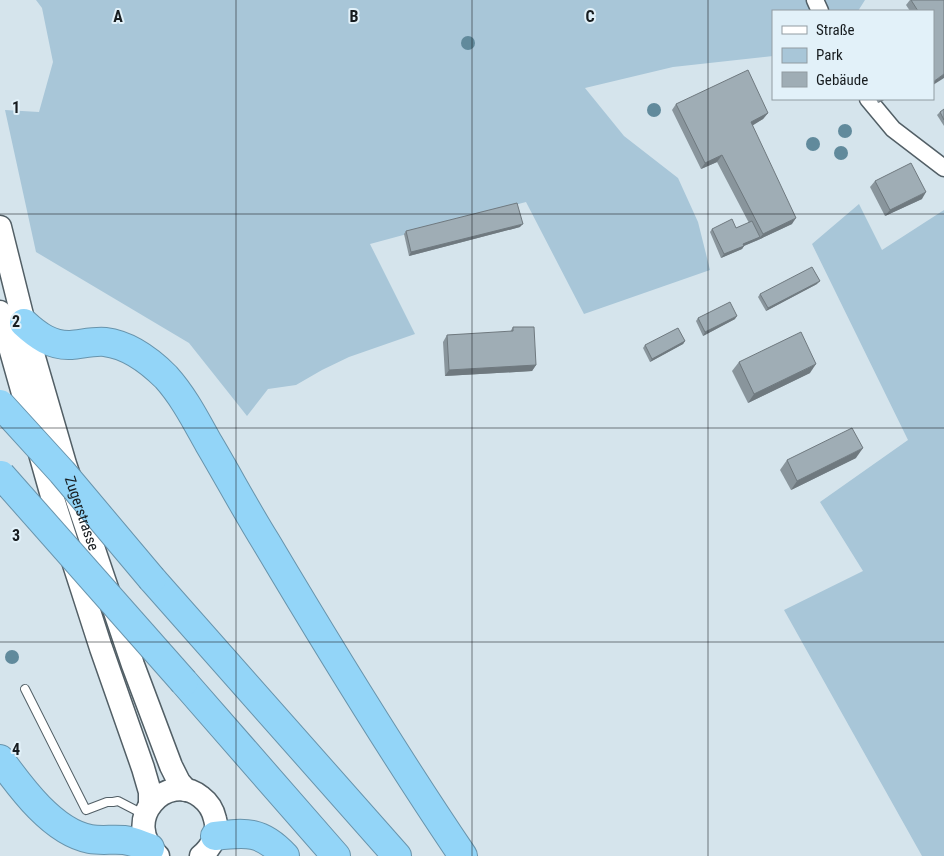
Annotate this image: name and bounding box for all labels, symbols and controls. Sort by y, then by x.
text: A [113,7,123,26]
text: B [350,7,359,26]
text: C [585,7,595,26]
legend [772,10,934,100]
text: Straße [816,21,855,39]
text: Park [816,46,843,64]
text: Gebäude [816,71,868,89]
text: 1 [12,98,20,117]
text: 2 [12,312,20,331]
street label: Zugerstrasse [61,474,103,553]
text: 3 [12,526,20,545]
text: 4 [12,740,20,759]

